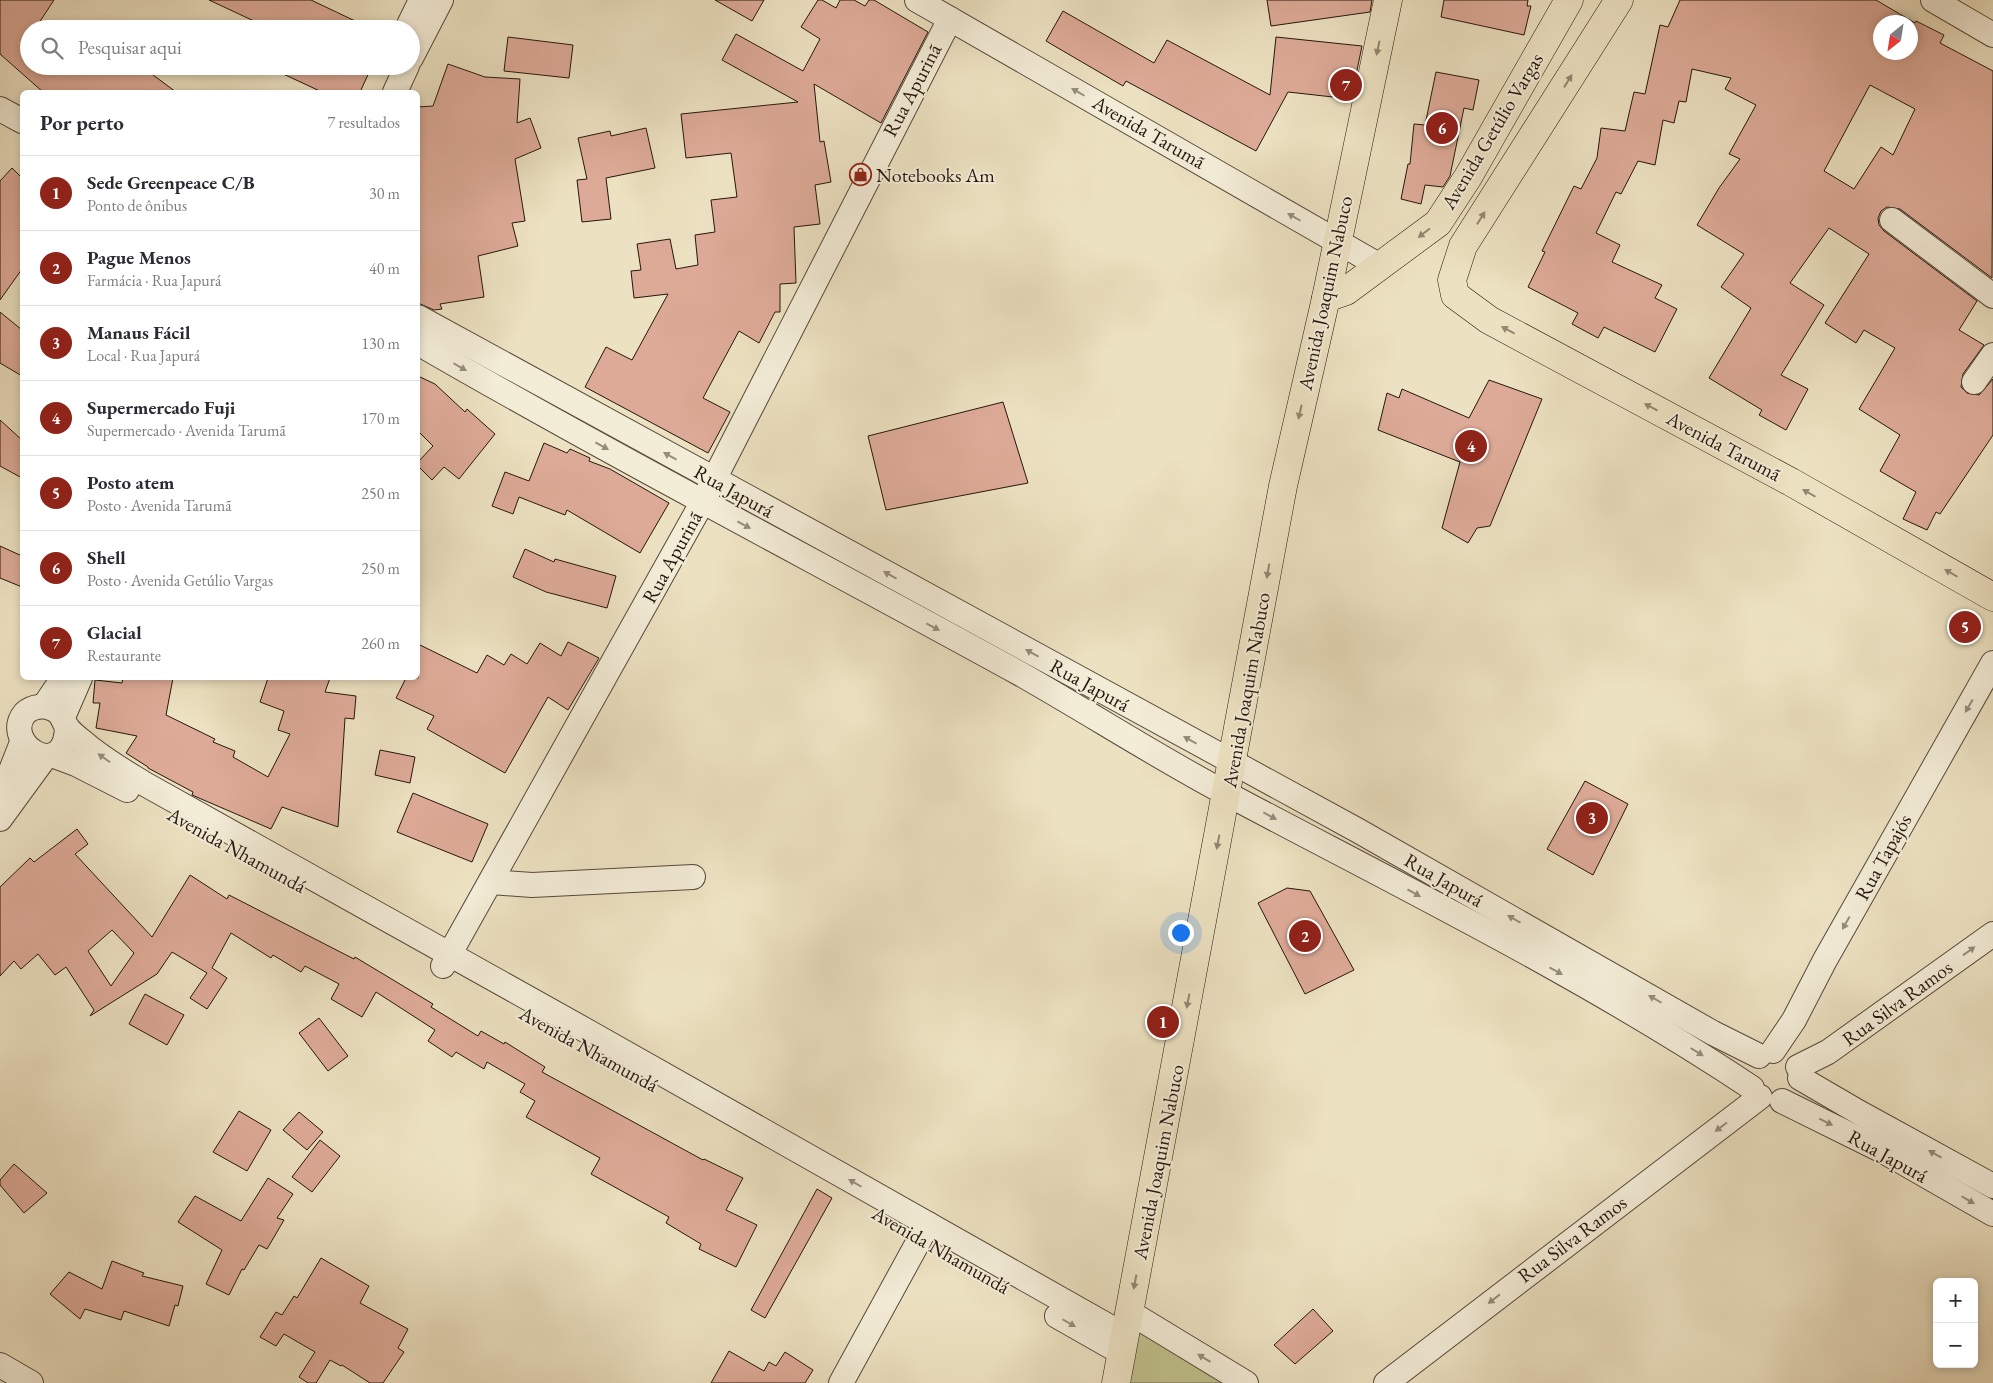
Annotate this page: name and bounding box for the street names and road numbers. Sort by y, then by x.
street label: Rua Apurinã [877,39,947,141]
street label: Avenida Getúlio Vargas [1434,48,1549,215]
street label: Avenida Tarumã [1087,89,1210,175]
street label: Avenida Joaquim Nabuco [1291,193,1358,394]
street label: Avenida Tarumã [1661,404,1786,487]
street label: Rua Japurá [690,459,778,524]
street label: Rua Apurinã [636,506,708,608]
street label: Avenida Joaquim Nabuco [1216,590,1276,791]
street label: Rua Japurá [1046,653,1134,718]
street label: Avenida Nhamundá [162,801,311,899]
street label: Rua Tapajós [1849,809,1917,905]
street label: Rua Japurá [1400,847,1488,913]
street label: Rua Silva Ramos [1837,954,1957,1052]
street label: Avenida Nhamundá [514,1000,663,1098]
street label: Avenida Joaquim Nabuco [1126,1062,1190,1263]
street label: Rua Japurá [1844,1124,1932,1189]
street label: Rua Silva Ramos [1512,1189,1632,1289]
street label: Avenida Nhamundá [867,1200,1015,1300]

